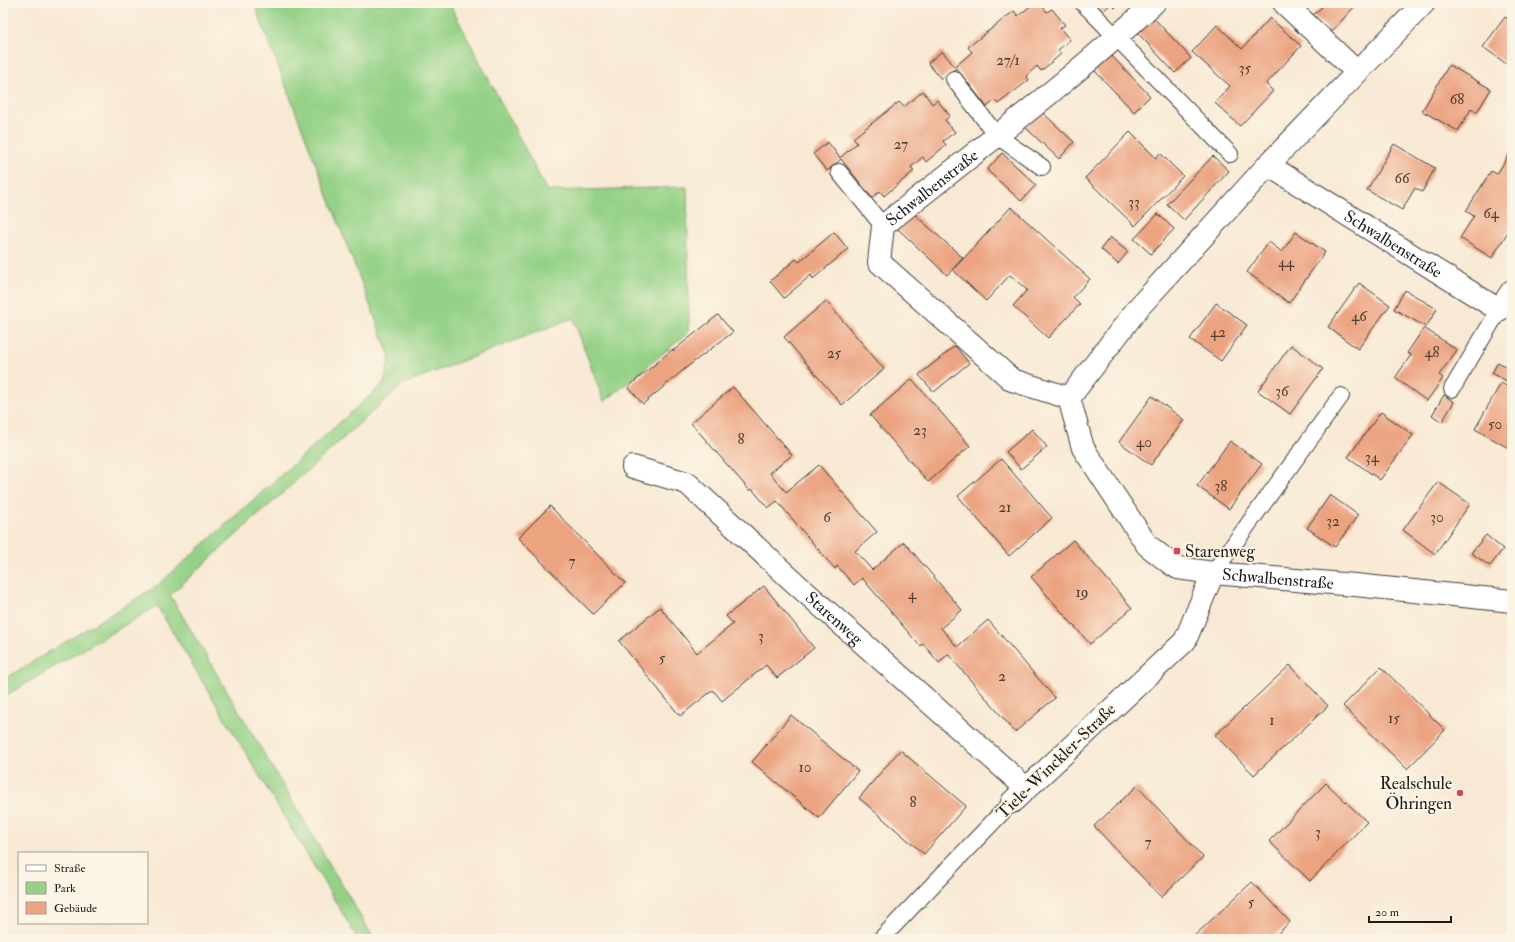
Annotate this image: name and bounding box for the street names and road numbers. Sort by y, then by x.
street label: Schwalbenstraße [881,144,982,230]
street label: Schwalbenstraße [1340,205,1446,282]
street label: Schwalbenstraße [1221,563,1335,594]
street label: Starenweg [801,587,868,649]
street label: Tiele-Winckler-Straße [992,699,1120,823]

